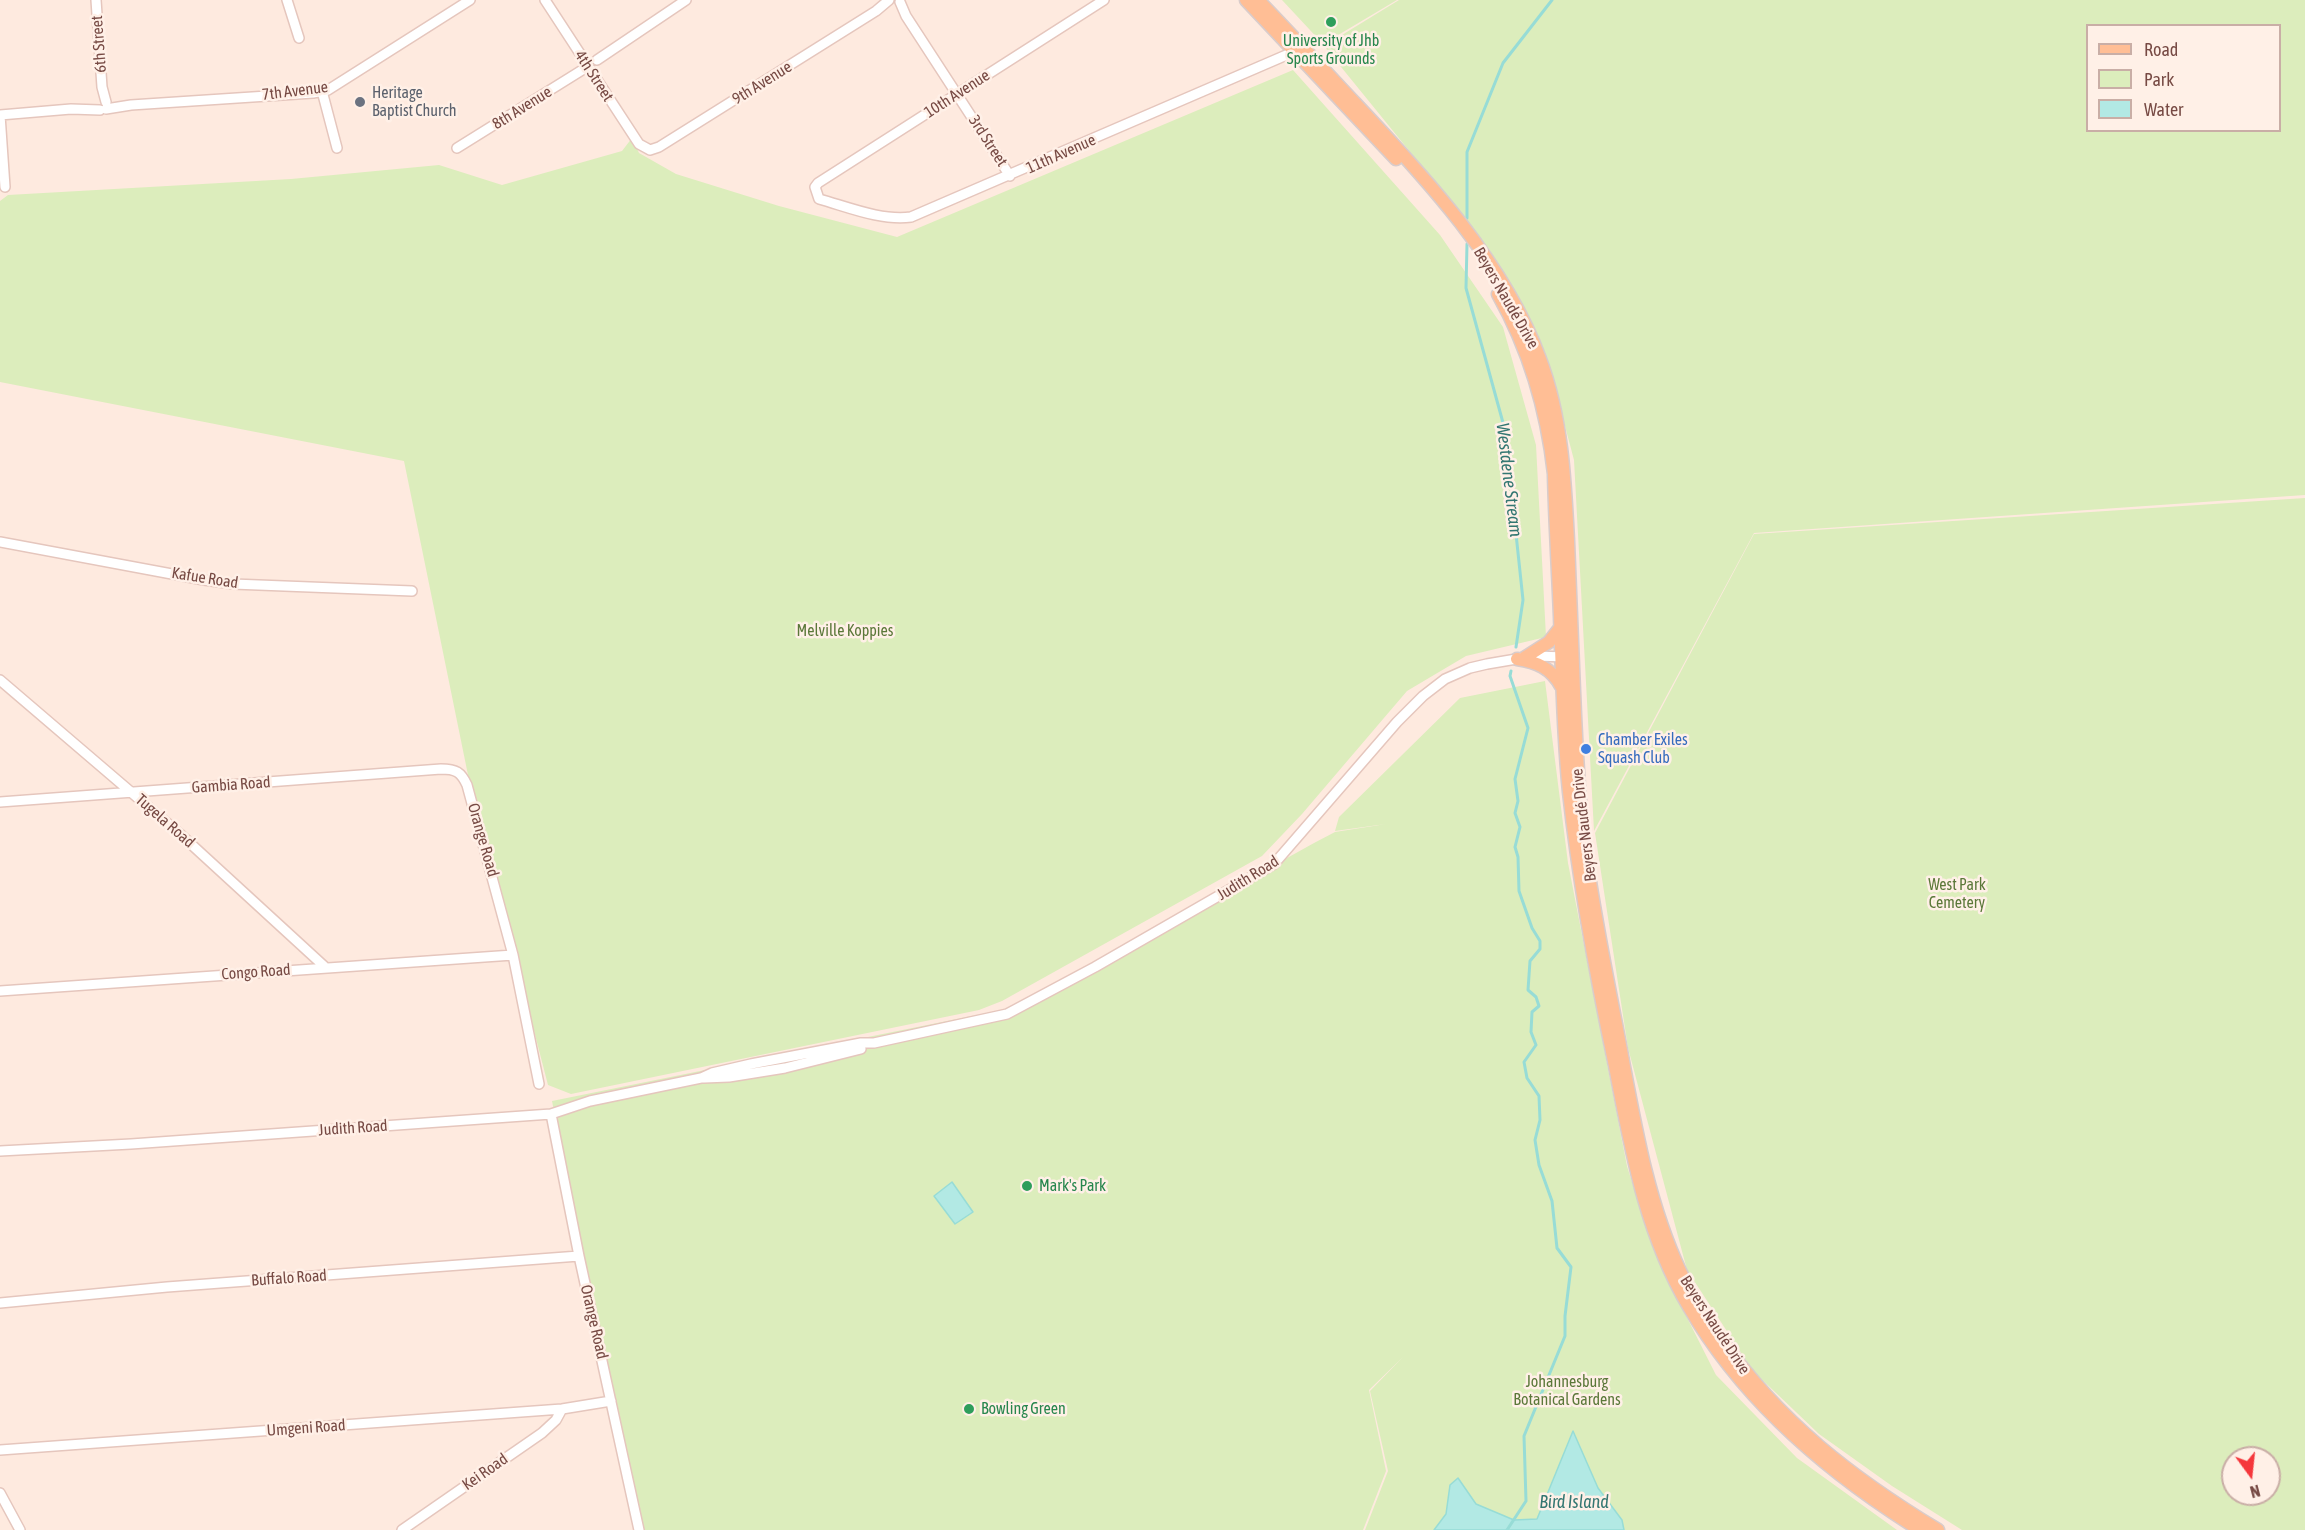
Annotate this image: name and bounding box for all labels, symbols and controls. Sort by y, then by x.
street label: 6th Street [87,15,111,73]
marker: University of Jhb Sports Grounds [1324,15,1338,29]
legend [2086,24,2281,132]
place label: University of Jhb Sports Grounds [1283,31,1379,69]
text: Road [2144,39,2178,60]
street label: 4th Street [570,47,618,105]
street label: 9th Avenue [729,57,795,109]
street label: 10th Avenue [921,66,993,122]
text: Park [2144,69,2174,90]
street label: 7th Avenue [261,77,329,105]
street label: 8th Avenue [489,82,555,134]
place label: Heritage Baptist Church [372,83,456,121]
marker: Heritage Baptist Church [353,95,367,109]
text: Water [2144,99,2183,120]
street label: 3rd Street [964,112,1012,170]
street label: 11th Avenue [1023,130,1099,178]
street label: Beyers Naudé Drive [1469,244,1543,352]
water label: Westdene Stream [1491,422,1527,538]
street label: Kafue Road [170,563,240,593]
park label: Melville Koppies [797,621,893,641]
place label: Chamber Exiles Squash Club [1598,730,1688,768]
marker: Chamber Exiles Squash Club [1579,742,1593,756]
street label: Beyers Naudé Drive [1568,767,1600,883]
street label: Gambia Road [191,773,271,797]
street label: Tugela Road [131,790,199,852]
street label: Orange Road [463,801,503,879]
street label: Judith Road [1214,852,1282,904]
park label: West Park Cemetery [1928,875,1986,913]
street label: Congo Road [221,960,291,984]
street label: Judith Road [318,1116,388,1140]
place label: Mark's Park [1039,1176,1106,1196]
marker: Mark's Park [1020,1179,1034,1193]
street label: Buffalo Road [251,1266,327,1290]
street label: Beyers Naudé Drive [1676,1272,1754,1378]
street label: Orange Road [576,1283,612,1361]
park label: Johannesburg Botanical Gardens [1513,1372,1621,1410]
place label: Bowling Green [981,1399,1066,1419]
marker: Bowling Green [962,1402,976,1416]
street label: Umgeni Road [266,1416,346,1440]
north arrow [2221,1446,2281,1506]
street label: Kei Road [459,1449,511,1495]
text: N [2248,1482,2262,1501]
water label: Bird Island [1539,1491,1609,1513]

